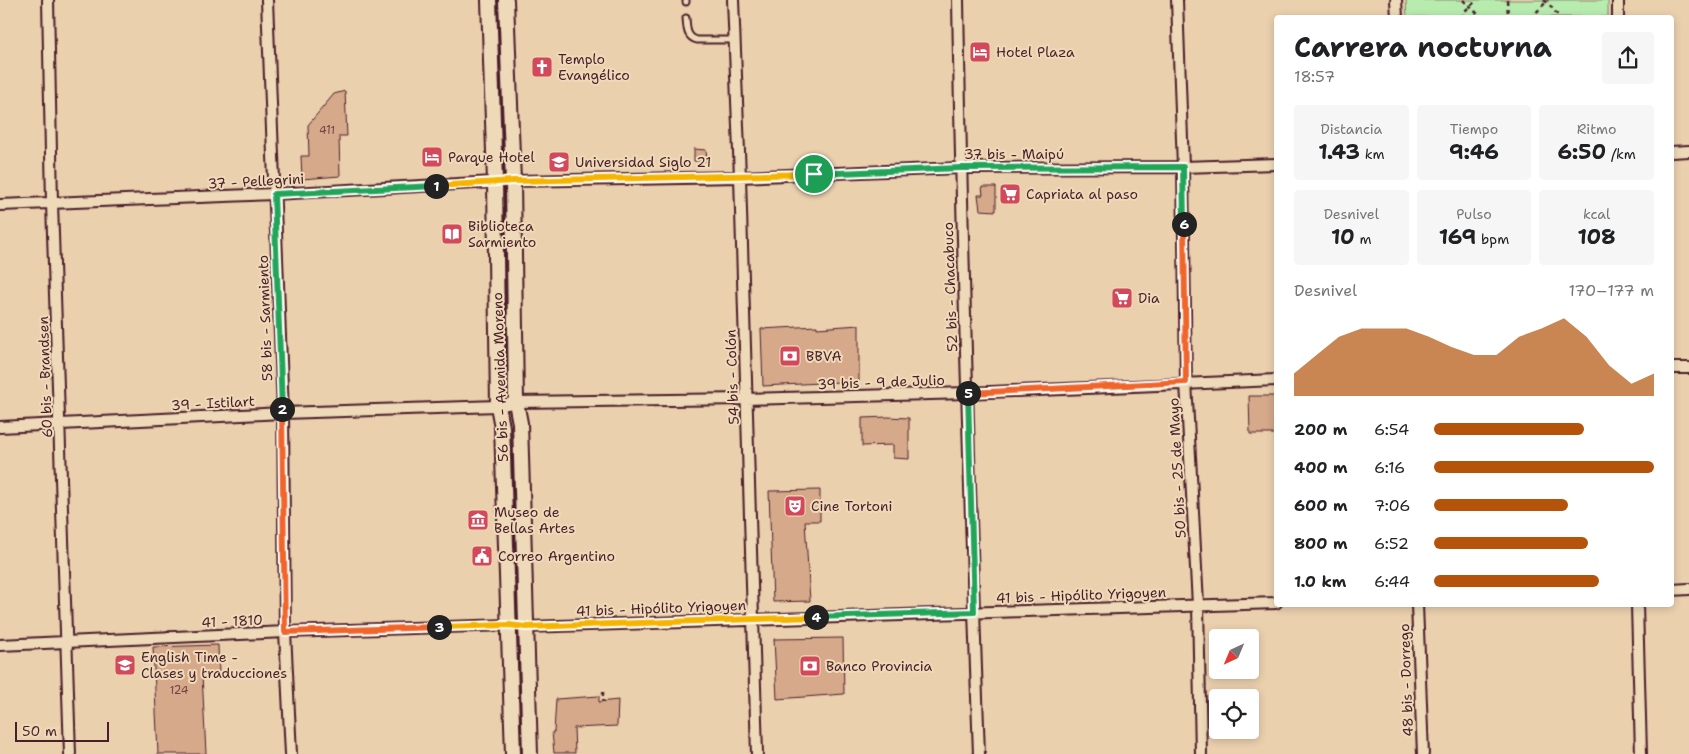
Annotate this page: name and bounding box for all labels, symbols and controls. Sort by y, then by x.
text: Carrera nocturna [1294,28,1552,66]
button: share [1602,32,1654,84]
hotel icon: Hotel Plaza [968,40,992,64]
place label: Hotel Plaza [996,43,1075,61]
place label: Templo Evangélico [558,50,630,84]
church icon: Templo Evangélico [530,55,554,79]
text: 18:57 [1294,66,1335,87]
text: Distancia [1320,120,1382,138]
text: Tiempo [1450,120,1498,138]
text: Ritmo [1577,120,1617,138]
house number: 411 [319,123,335,138]
text: 1.43 [1318,138,1360,166]
text: 9:46 [1449,138,1499,166]
text: 6:50 [1557,138,1606,166]
hotel icon: Parque Hotel [420,145,444,169]
street label: 37 bis - Maipú [964,145,1064,163]
text: km [1360,145,1384,163]
text: /km [1606,145,1636,163]
place label: Parque Hotel [448,148,536,166]
school or university icon: Universidad Siglo 21 [547,150,571,174]
place label: Universidad Siglo 21 [575,153,711,171]
pin [793,153,835,195]
icon: arrive [800,160,828,188]
street label: 37 - Pellegrini [207,169,305,193]
pin: 1 [424,174,448,198]
text: 1 [433,177,440,195]
supermarket icon: Capriata al paso [998,182,1022,206]
place label: Capriata al paso [1026,185,1138,203]
text: Desnivel [1324,205,1379,223]
text: Pulso [1456,205,1492,223]
text: kcal [1583,205,1610,223]
pin: 6 [1172,212,1196,236]
text: 6 [1180,215,1189,233]
place label: Biblioteca Sarmiento [468,217,536,251]
library icon: Biblioteca Sarmiento [440,222,464,246]
street label: 52 bis - Chacabuco [939,222,961,352]
text: 10 [1331,223,1355,251]
text: 169 [1439,223,1476,251]
text: 108 [1578,223,1616,251]
text: m [1355,230,1372,248]
text: bpm [1476,230,1509,248]
street label: 58 bis - Sarmiento [254,255,276,381]
text: Desnivel [1294,280,1357,301]
text: 170–177 m [1568,280,1654,301]
supermarket icon: Dia [1110,286,1134,310]
place label: Dia [1138,289,1160,307]
street label: 56 bis - Avenida Moreno [488,292,512,462]
street label: 60 bis - Brandsen [34,315,56,438]
street label: 54 bis - Colón [721,329,743,425]
bank icon: BBVA [778,344,802,368]
place label: BBVA [806,347,842,365]
street label: 39 bis - 9 de Julio [817,371,945,393]
pin: 5 [956,380,980,406]
text: 5 [964,384,973,402]
street label: 39 - Istilart [171,392,255,414]
pin: 2 [270,396,294,422]
street label: 50 bis - 25 de Mayo [1164,397,1190,539]
text: 2 [278,400,287,418]
text: 200 m [1294,419,1347,440]
text: 6:54 [1374,419,1409,440]
text: 400 m [1294,457,1348,478]
text: 6:16 [1374,457,1405,478]
theatre icon: Cine Tortoni [783,494,807,518]
text: 600 m [1294,495,1348,516]
text: 7:06 [1374,495,1411,516]
place label: Cine Tortoni [811,497,893,515]
place label: Museo de Bellas Artes [494,503,575,537]
museum icon: Museo de Bellas Artes [466,508,490,532]
text: 800 m [1294,533,1348,554]
text: 6:52 [1374,533,1409,554]
public building icon: Correo Argentino [470,544,494,568]
place label: Correo Argentino [498,547,615,565]
text: 1.0 km [1294,571,1346,592]
text: 6:44 [1374,571,1410,592]
street label: 41 bis - Hipólito Yrigoyen [996,583,1167,607]
street label: 41 bis - Hipólito Yrigoyen [576,596,747,620]
pin: 4 [804,604,828,630]
text: 4 [812,608,821,626]
street label: 41 - 1810 [201,610,263,632]
pin: 3 [426,614,452,640]
text: 3 [435,618,444,636]
street label: 48 bis - Dorrego [1395,623,1417,737]
north arrow [1209,629,1259,679]
map controls [1209,629,1259,739]
place label: English Time - Clases y traducciones [141,648,287,682]
school or university icon: English Time - Clases y traducciones [113,653,137,677]
bank icon: Banco Provincia [798,654,822,678]
place label: Banco Provincia [826,657,933,675]
house number: 124 [170,683,189,698]
button: locate [1209,689,1259,739]
scale bar [15,719,109,742]
text: 50 m [22,722,57,740]

